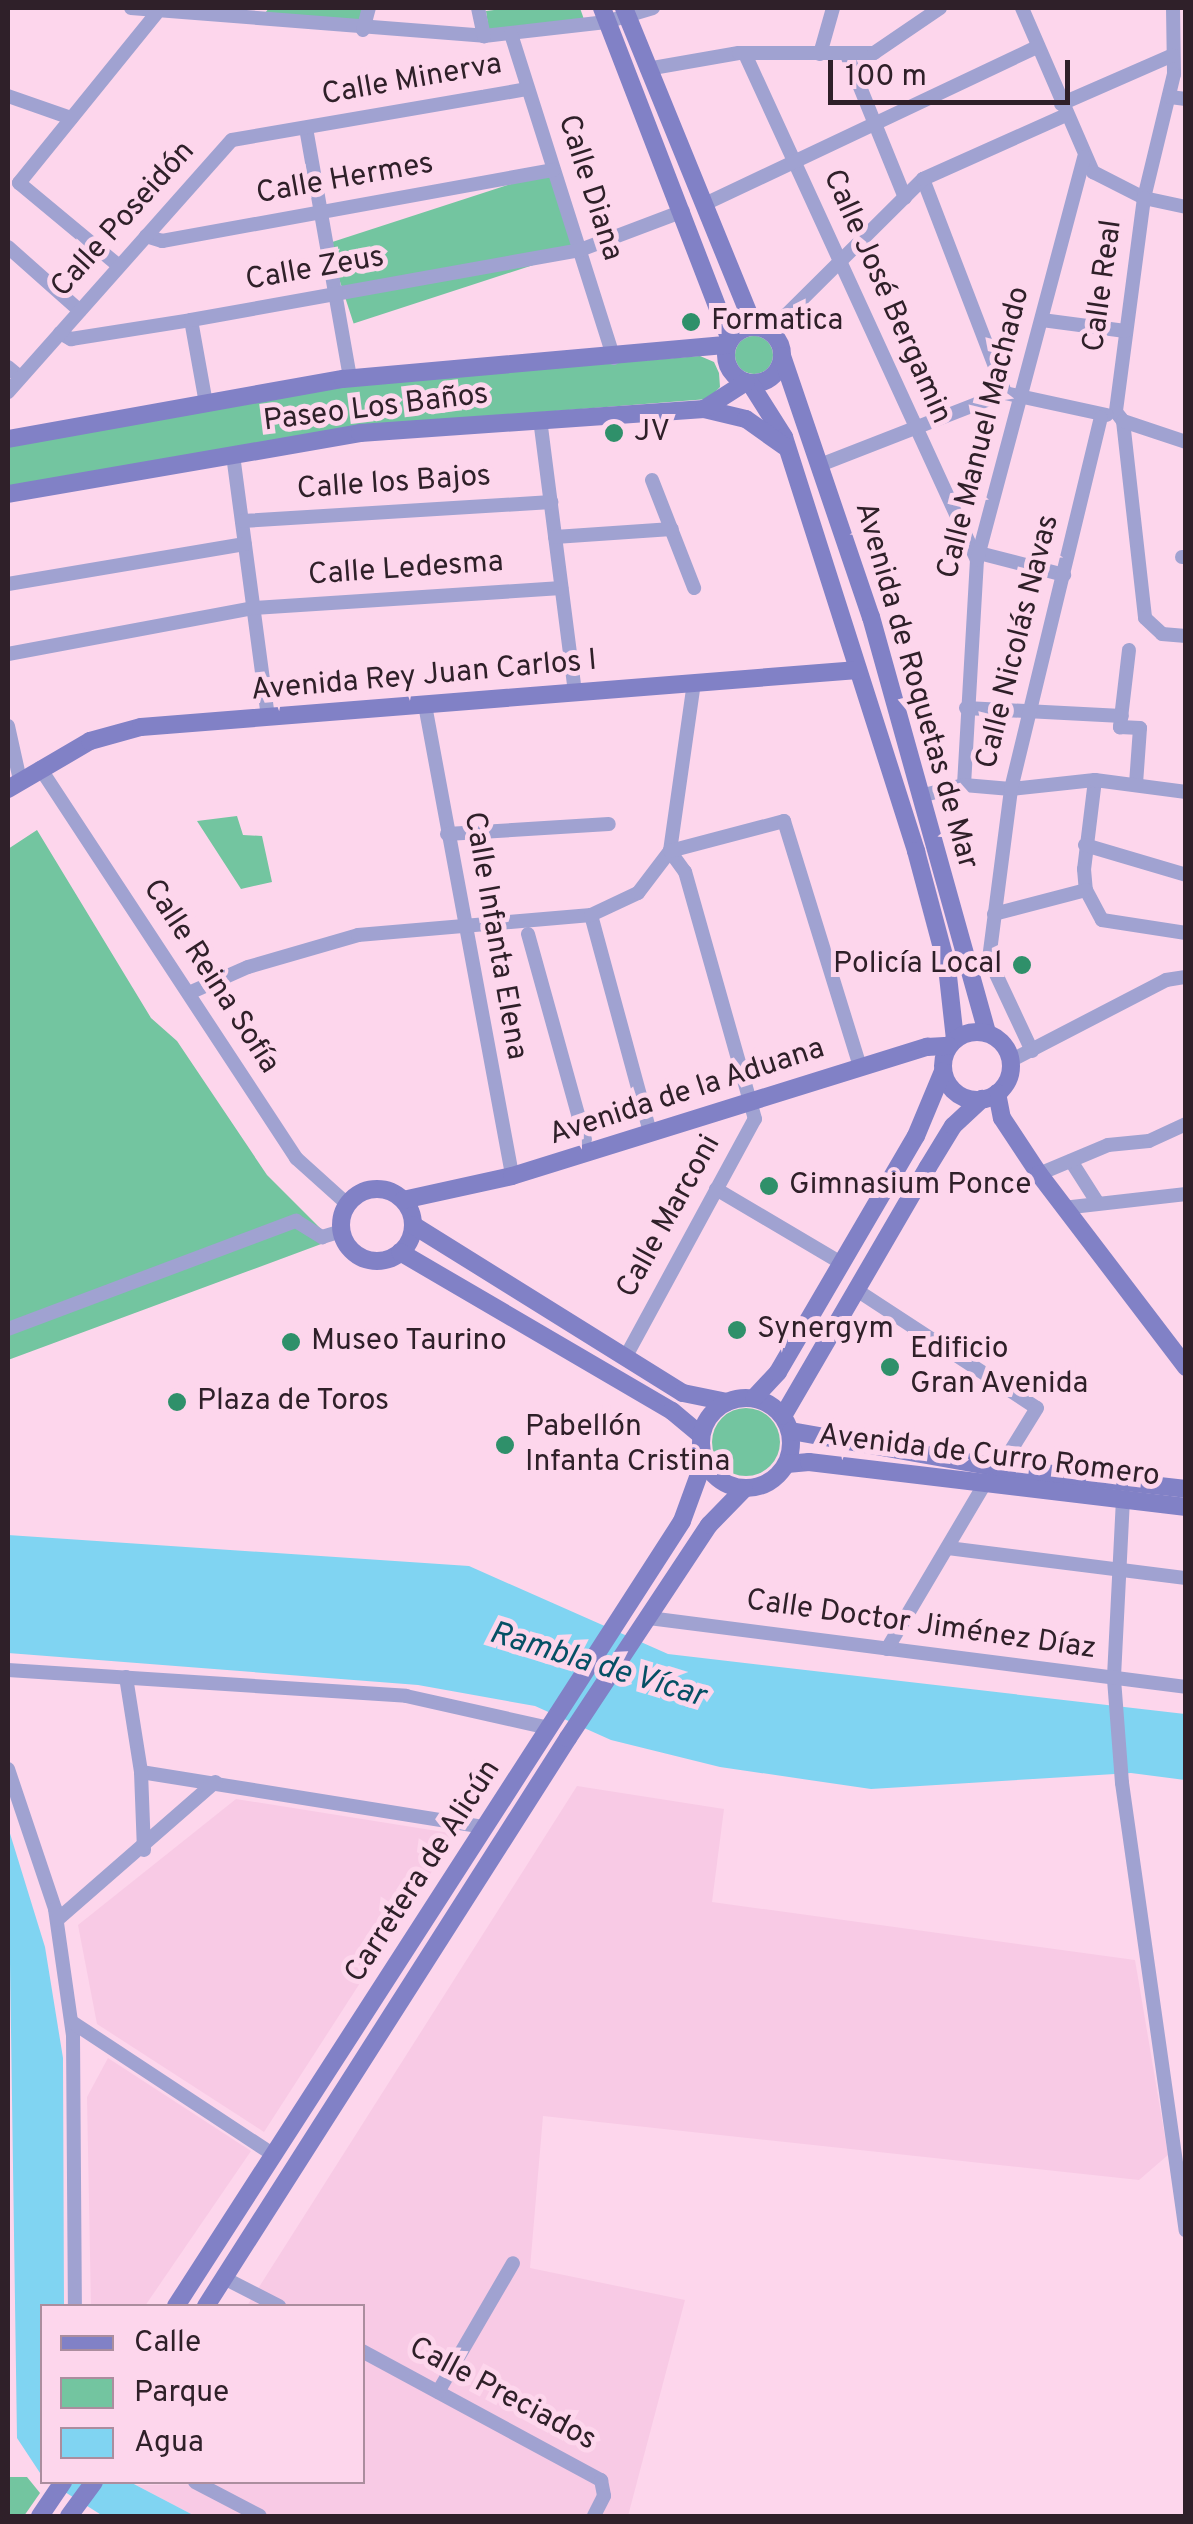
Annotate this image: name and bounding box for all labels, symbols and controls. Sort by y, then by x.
scale bar [833,40,1076,102]
street label: Calle Minerva [319,47,505,115]
text: 100 m [845,59,927,96]
street label: Calle Diana [549,111,629,265]
street label: Calle Poseidón [45,135,203,305]
street label: Calle Hermes [254,147,436,213]
street label: Calle José Bergamin [814,164,958,430]
street label: Calle Real [1077,218,1131,354]
street label: Calle Zeus [243,240,387,300]
street label: Calle Manuel Machado [931,283,1039,583]
place label: Formatica [711,304,843,340]
marker: Formatica [680,311,702,333]
street label: Paseo Los Baños [262,377,490,441]
place label: JV [634,415,670,451]
marker: JV [603,422,625,444]
street label: Calle los Bajos [296,459,492,509]
street label: Avenida de Roquetas de Mar [845,499,985,873]
street label: Calle Nicolás Navas [970,511,1068,773]
street label: Calle Ledesma [307,545,505,595]
street label: Avenida Rey Juan Carlos I [250,644,598,710]
street label: Calle Infanta Elena [454,809,534,1063]
street label: Calle Reina Sofía [134,873,286,1081]
place label: Policía Local [833,947,1002,983]
marker: Policía Local [1011,954,1033,976]
street label: Avenida de la Aduana [544,1031,830,1155]
street label: Calle Marconi [610,1129,730,1305]
place label: Gimnasium Ponce [789,1168,1031,1204]
marker: Gimnasium Ponce [758,1175,780,1197]
place label: Synergym [757,1312,894,1348]
marker: Synergym [726,1319,748,1341]
place label: Museo Taurino [311,1324,508,1360]
marker: Museo Taurino [280,1331,302,1353]
place label: Edificio Gran Avenida [910,1332,1089,1402]
marker: Edificio Gran Avenida [879,1356,901,1378]
place label: Plaza de Toros [197,1384,390,1420]
marker: Plaza de Toros [166,1391,188,1413]
place label: Pabellón Infanta Cristina [525,1410,730,1480]
street label: Avenida de Curro Romero [816,1418,1162,1496]
marker: Pabellón Infanta Cristina [494,1434,516,1456]
street label: Calle Doctor Jiménez Díaz [744,1584,1098,1668]
water label: Rambla de Vícar [484,1615,710,1717]
street label: Carretera de Alicún [338,1753,510,1991]
legend [40,2304,365,2484]
text: Calle [134,2325,201,2362]
street label: Calle Preciados [402,2331,602,2459]
text: Parque [134,2375,229,2412]
text: Agua [134,2425,204,2462]

